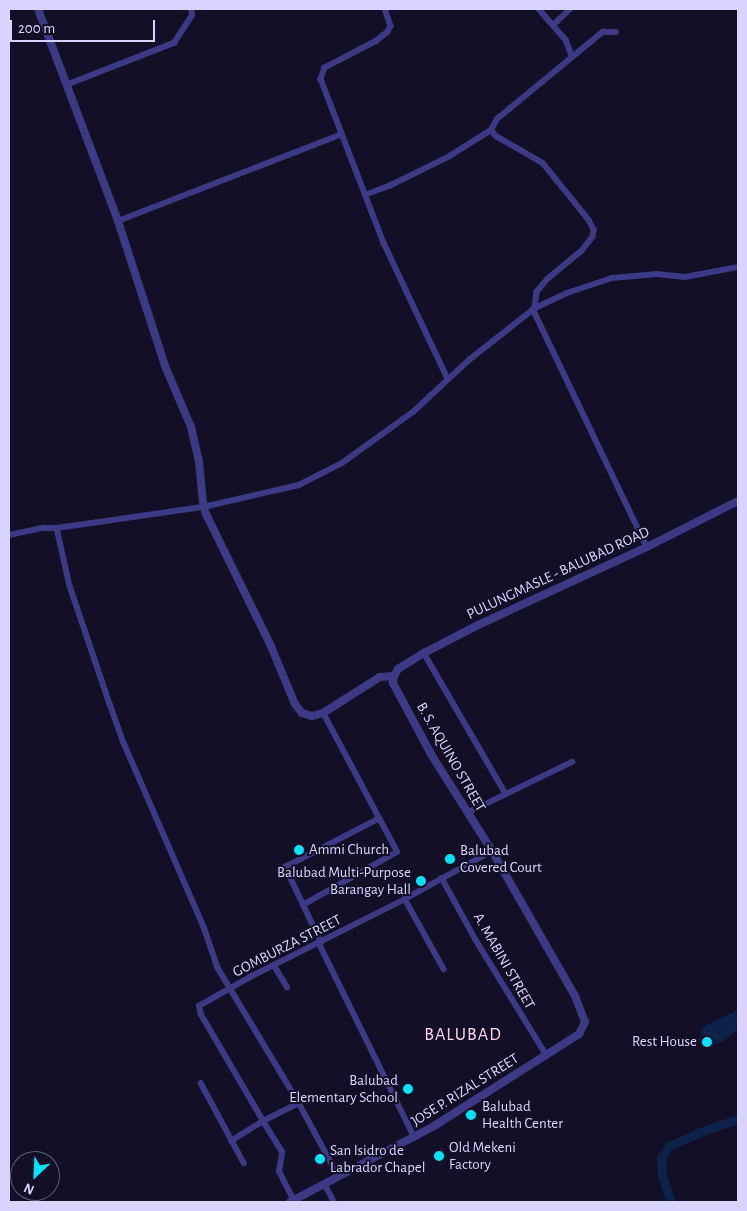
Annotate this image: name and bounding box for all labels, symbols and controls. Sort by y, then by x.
scale bar [12,10,158,42]
text: 200 m [18,21,55,36]
street label: PULUNGMASLE - BALUBAD ROAD [464,523,652,623]
street label: B. S. AQUINO STREET [412,699,490,815]
place label: Ammi Church [309,841,389,859]
place label: Balubad Covered Court [460,841,542,876]
marker: Ammi Church [293,844,305,856]
marker: Balubad Covered Court [444,853,456,865]
place label: Balubad Multi-Purpose Barangay Hall [277,863,411,898]
marker: Balubad Multi-Purpose Barangay Hall [415,875,427,887]
street label: A. MABINI STREET [469,910,539,1012]
street label: GOMBURZA STREET [230,911,344,981]
district label: BALUBAD [423,1024,503,1046]
place label: Rest House [632,1033,697,1051]
marker: Rest House [701,1036,713,1048]
street label: JOSE P. RIZAL STREET [408,1050,522,1130]
place label: Balubad Elementary School [289,1071,398,1106]
marker: Balubad Elementary School [402,1083,414,1095]
place label: Balubad Health Center [482,1097,563,1132]
marker: Balubad Health Center [464,1108,478,1122]
place label: Old Mekeni Factory [449,1138,516,1173]
place label: San Isidro de Labrador Chapel [330,1141,425,1176]
marker: Old Mekeni Factory [433,1150,445,1162]
north arrow [10,1151,60,1201]
marker: San Isidro de Labrador Chapel [314,1153,326,1165]
text: N [22,1180,36,1197]

